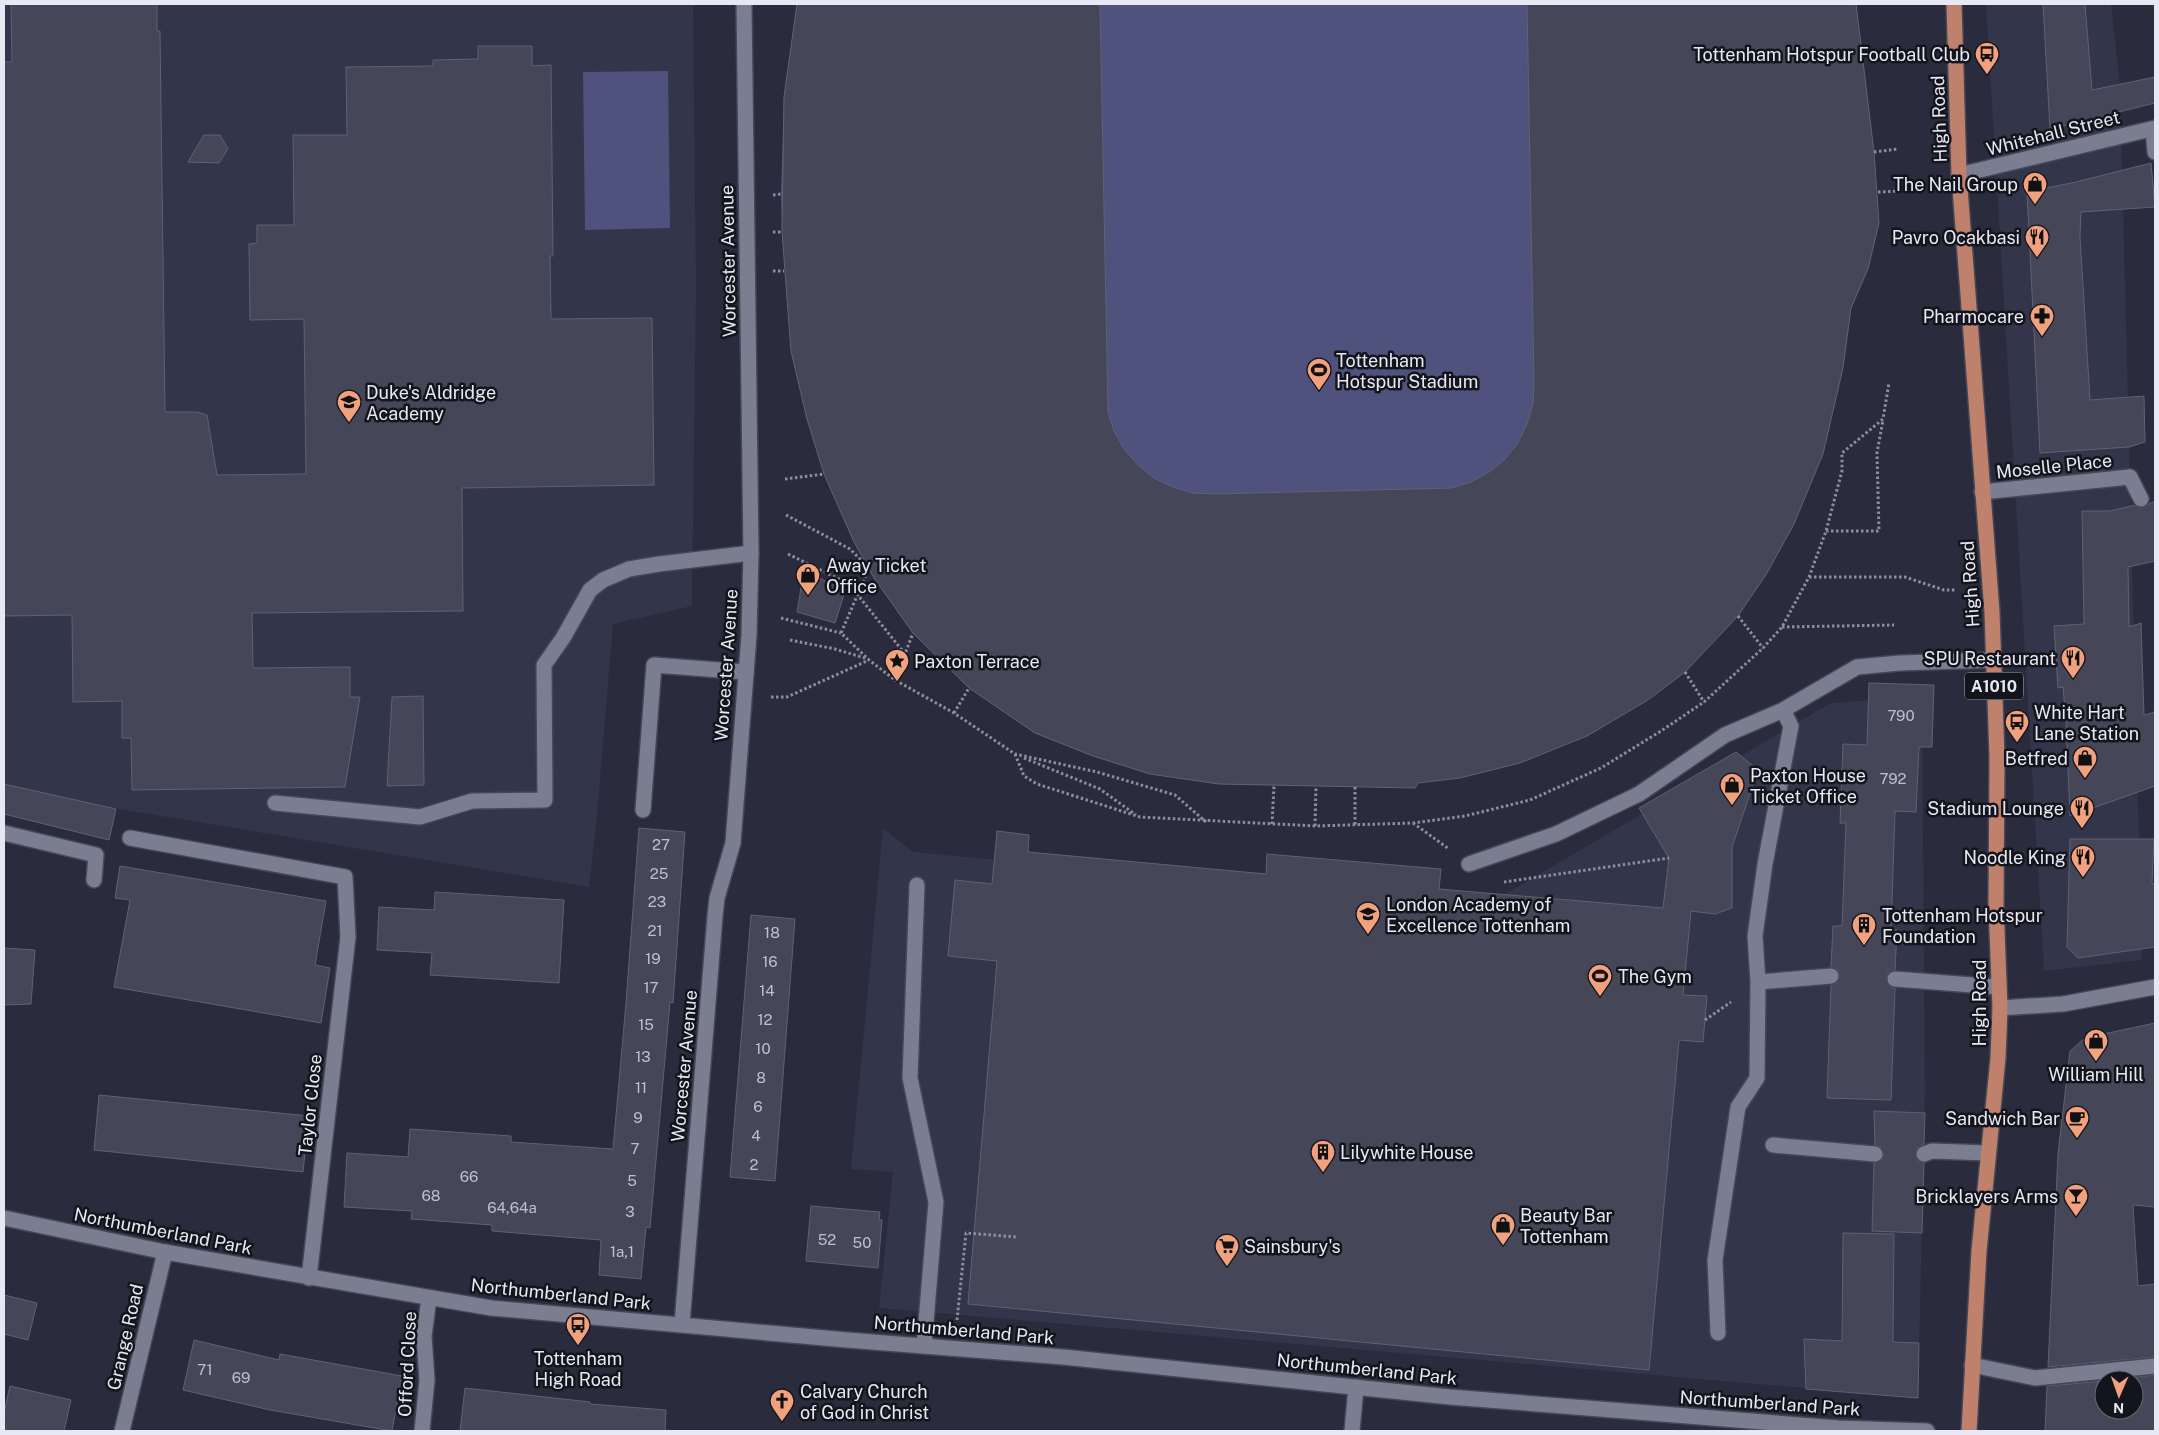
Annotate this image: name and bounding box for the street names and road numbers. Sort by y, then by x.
street label: High Road [1927,75,1951,163]
street label: Whitehall Street [1984,106,2122,160]
street label: Worcester Avenue [716,185,740,337]
street label: Moselle Place [1995,449,2113,483]
street label: High Road [1956,540,1984,628]
street label: Worcester Avenue [710,588,742,742]
road number: A1010 [1965,672,2023,699]
street label: High Road [1969,960,1990,1046]
street label: Worcester Avenue [667,989,701,1143]
street label: Taylor Close [294,1053,326,1157]
street label: Northumberland Park [72,1203,254,1259]
street label: Northumberland Park [470,1274,652,1314]
street label: Grange Road [103,1282,147,1392]
street label: Offord Close [394,1311,420,1417]
street label: Northumberland Park [873,1312,1055,1348]
street label: Northumberland Park [1276,1349,1458,1389]
street label: Northumberland Park [1679,1386,1861,1420]

